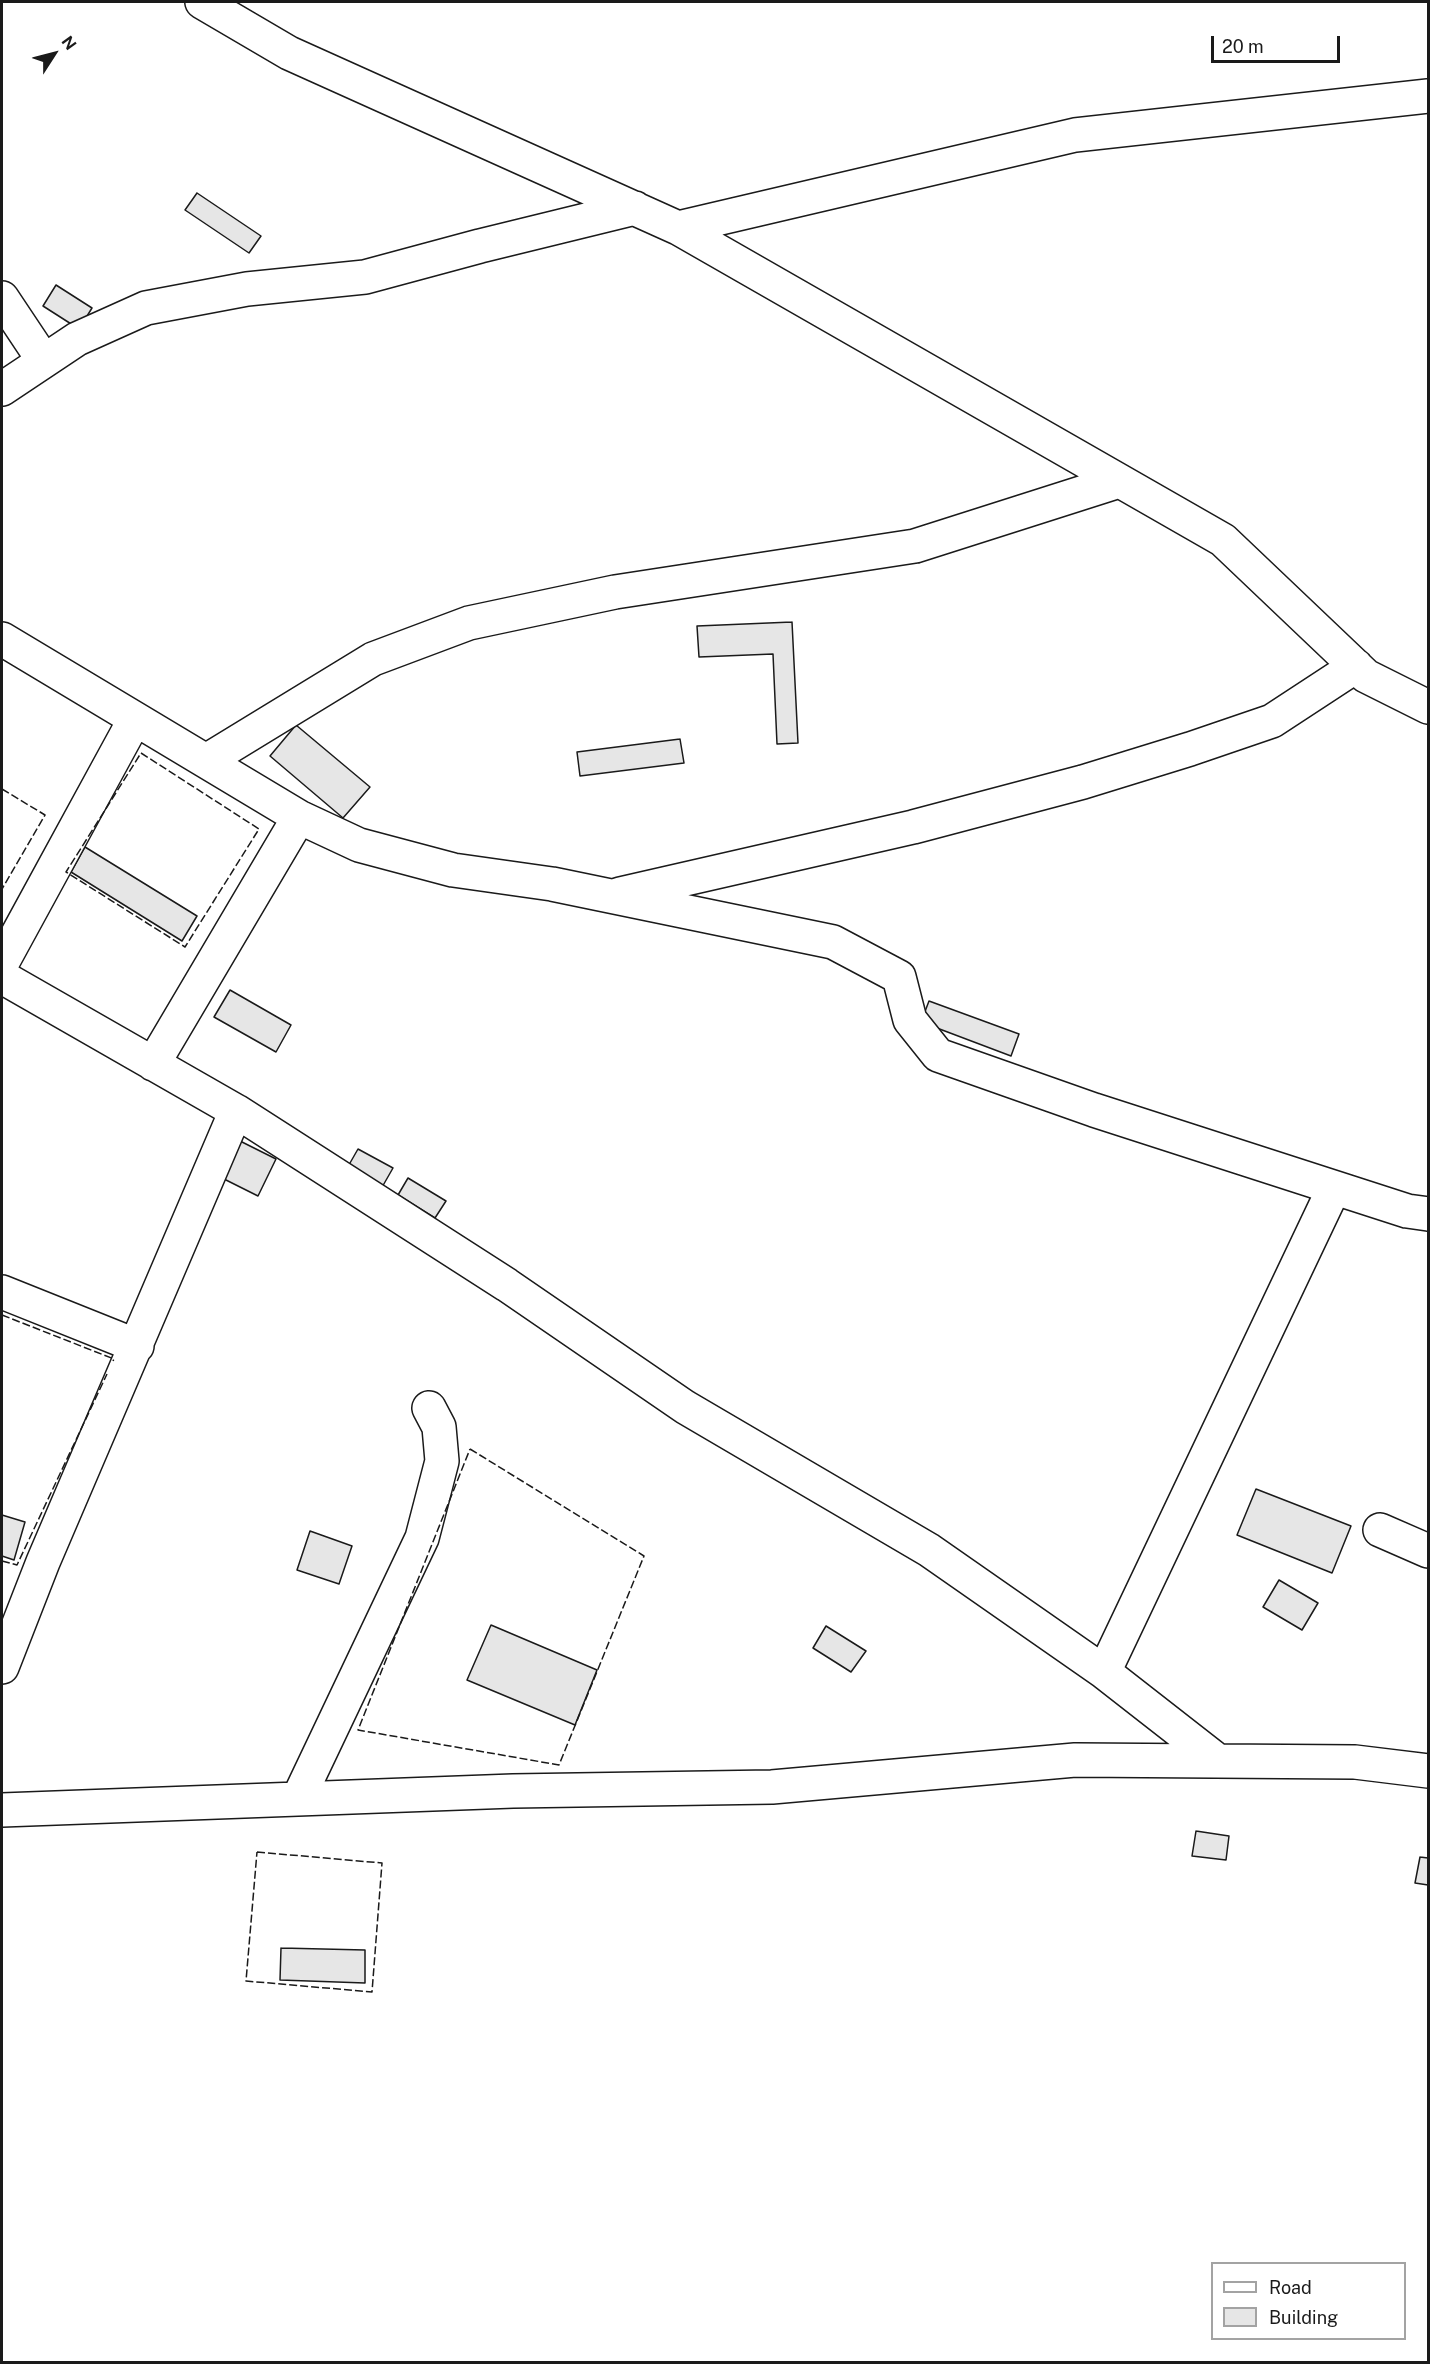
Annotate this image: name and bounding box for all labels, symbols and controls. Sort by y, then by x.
north arrow [24,24,84,84]
scale bar [1214,24,1343,62]
text: N [58,32,80,54]
text: 20 m [1222,36,1264,57]
legend [1211,2262,1406,2340]
text: Road [1269,2277,1312,2298]
text: Building [1269,2307,1338,2328]

